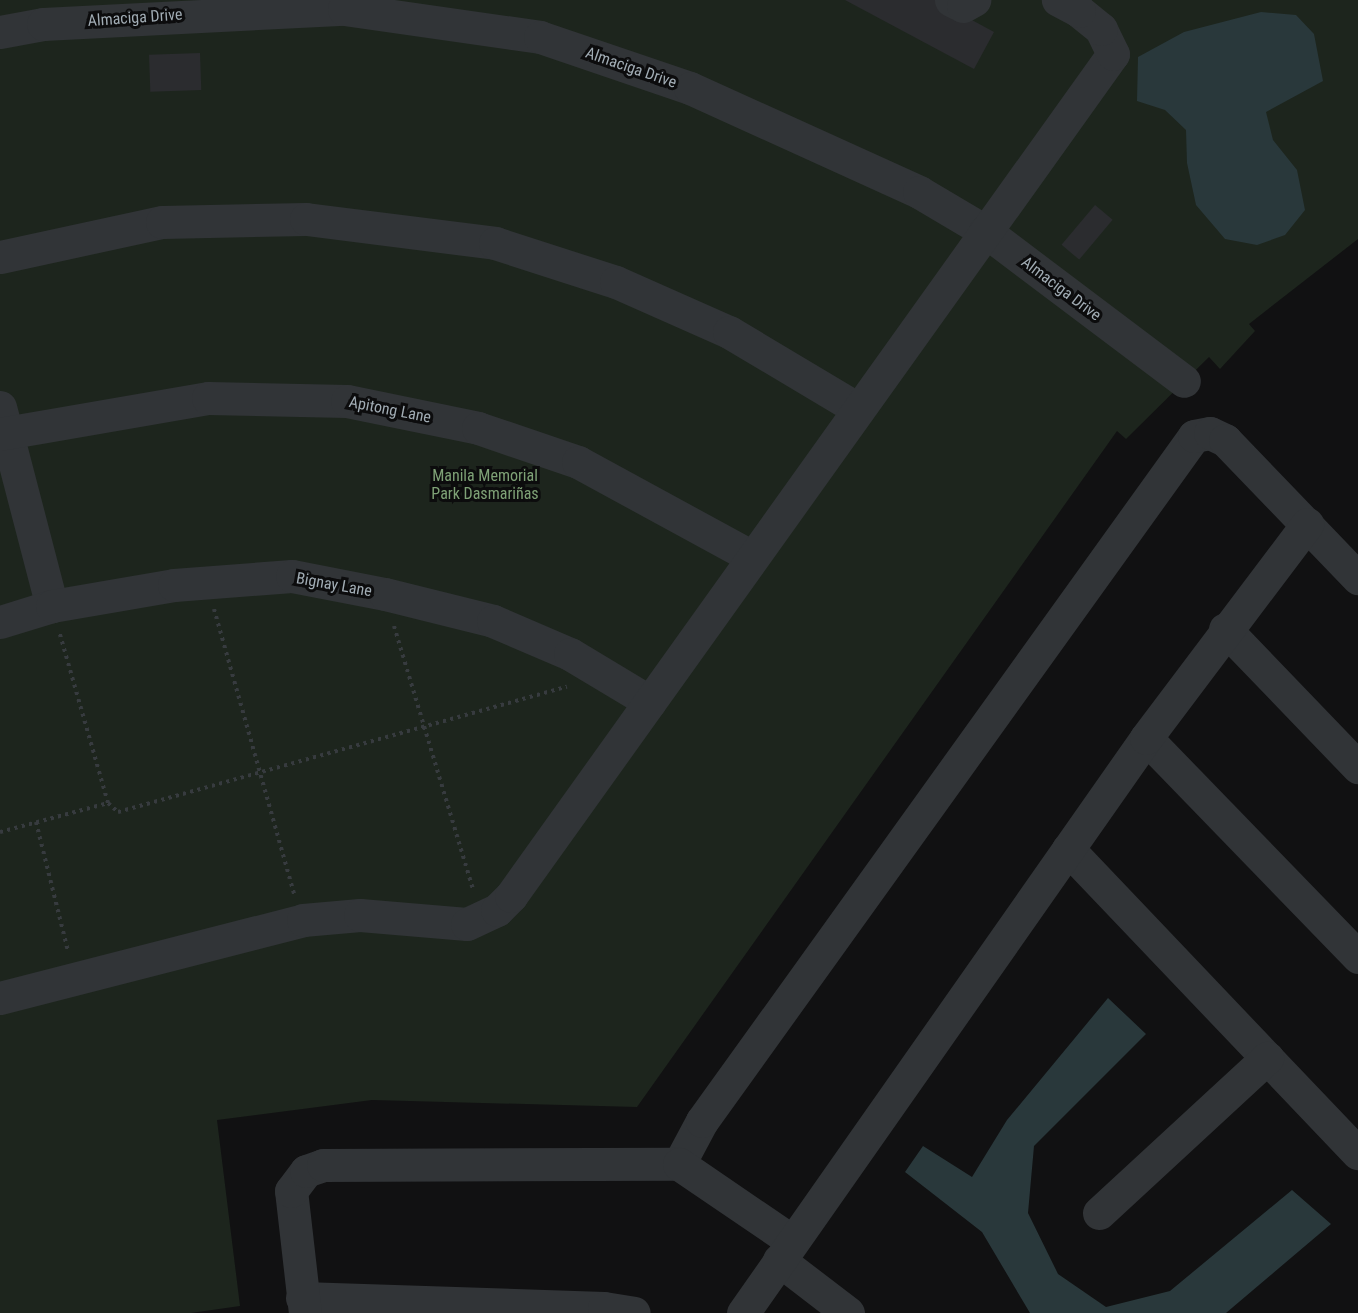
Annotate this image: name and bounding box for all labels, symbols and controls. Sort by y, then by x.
street label: Almaciga Drive [87,5,183,31]
street label: Almaciga Drive [583,43,679,93]
street label: Almaciga Drive [1017,253,1105,325]
street label: Apitong Lane [347,393,433,427]
park label: Manila Memorial Park Dasmariñas [431,466,539,504]
street label: Bignay Lane [295,569,373,601]

